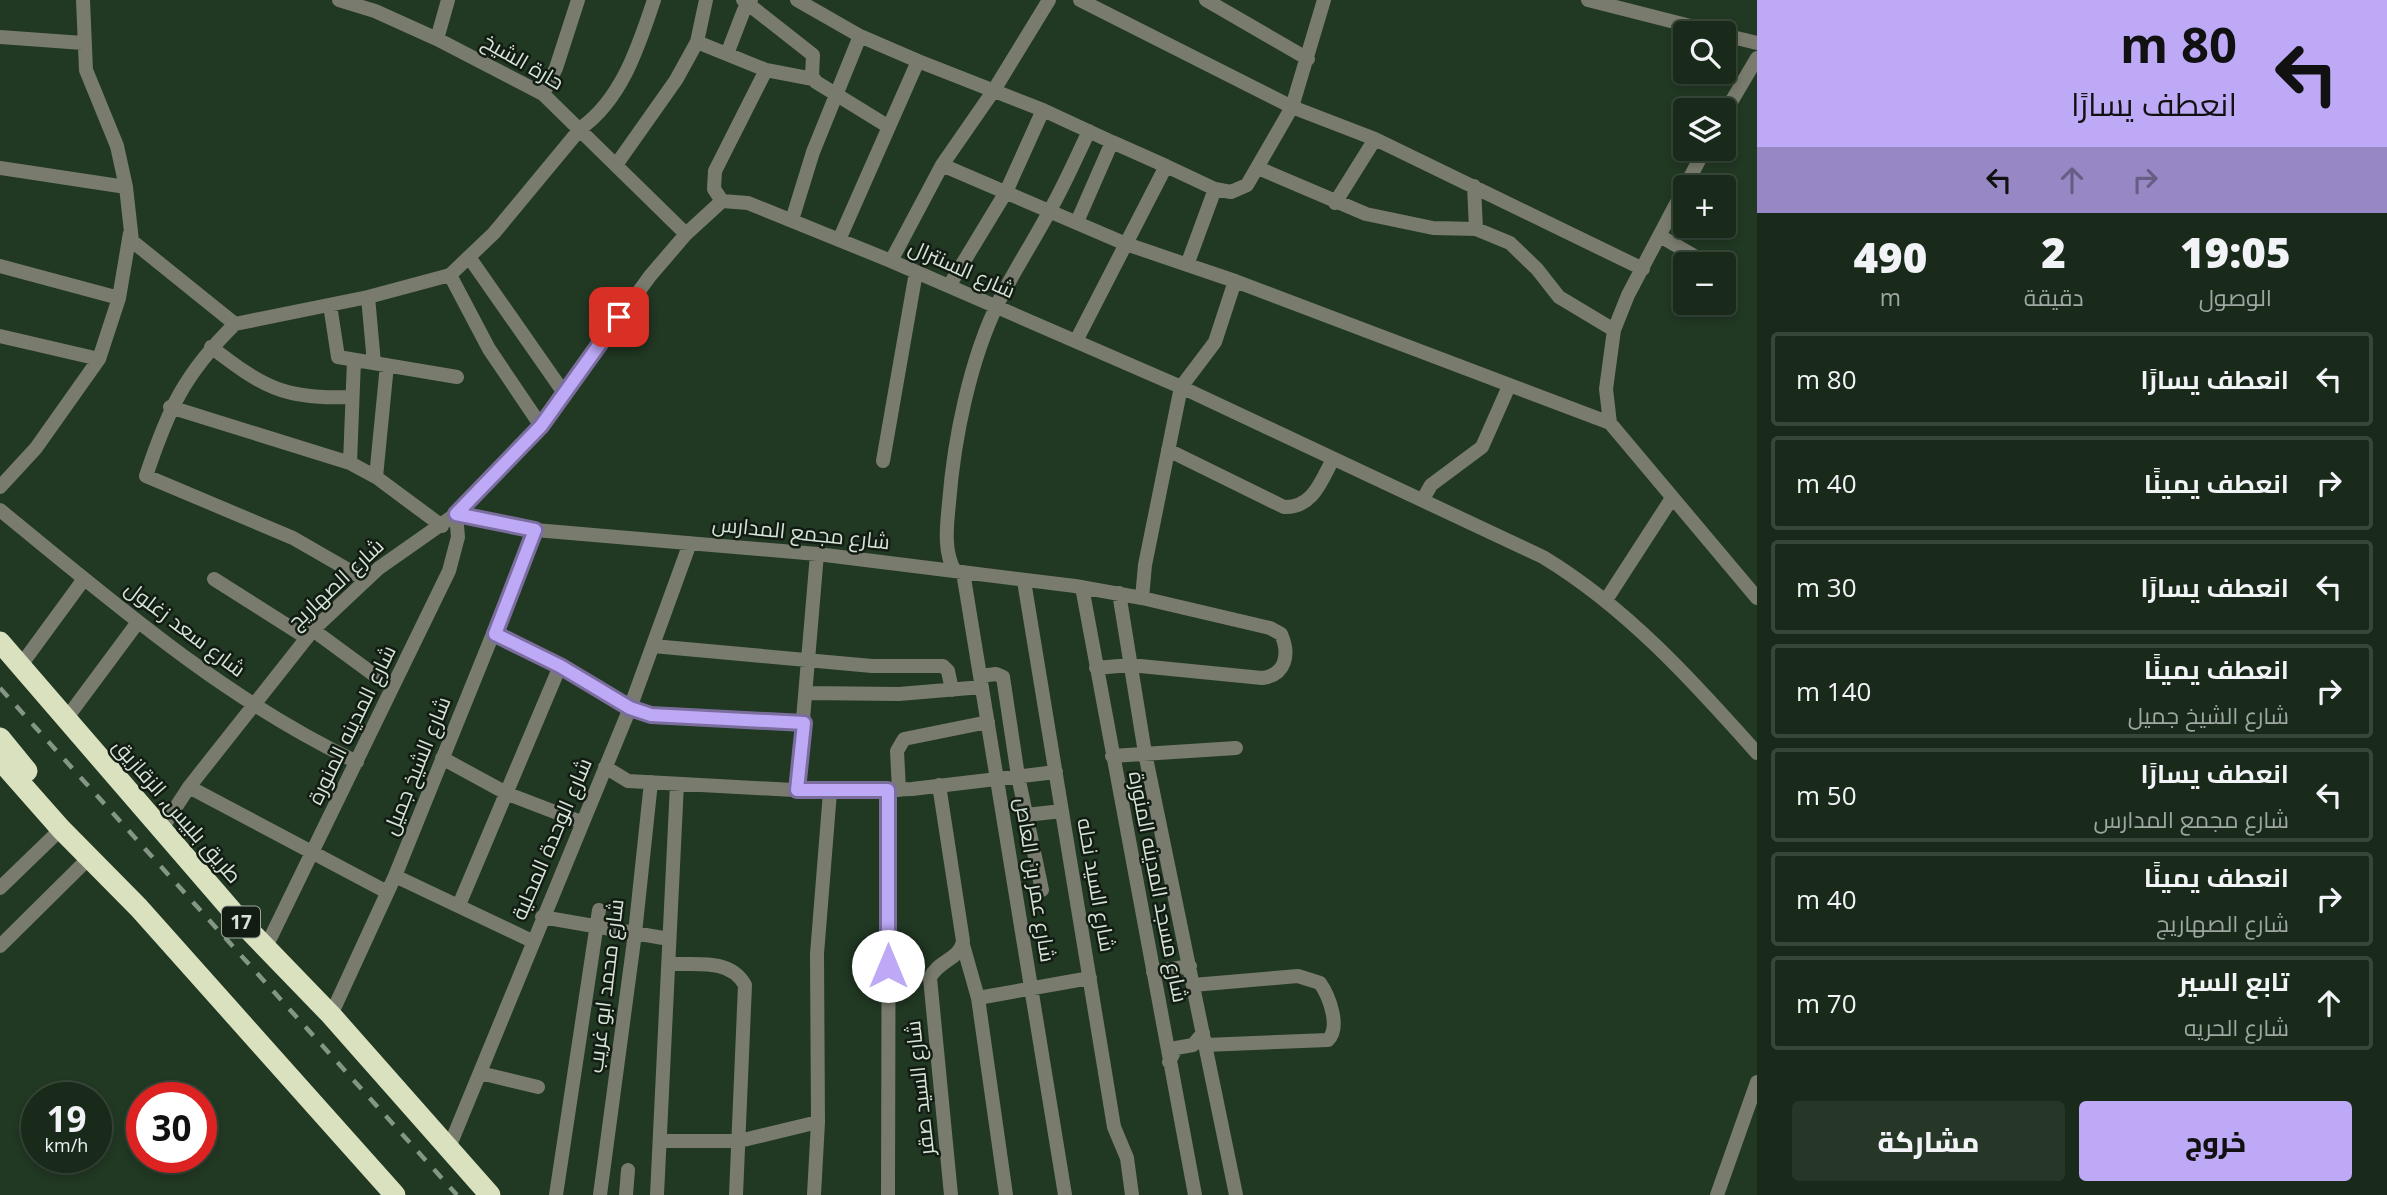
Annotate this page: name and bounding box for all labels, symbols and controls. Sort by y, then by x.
text: 80 m [2120,11,2237,77]
map controls [1673,21,1736,315]
button: search [1673,21,1736,84]
street label: حارة الشيخ [477,27,569,97]
icon: left [2261,28,2352,119]
text: انعطف يسارًا [2071,82,2237,125]
button: layers [1673,98,1736,161]
icon: left [1980,161,2018,199]
icon: ahead [2053,161,2091,199]
icon: right [2126,161,2164,199]
button: + [1673,175,1736,238]
text: 2 [2041,223,2066,280]
text: 19:05 [2180,223,2291,280]
text: 490 [1853,228,1927,285]
street label: شارع السنترال [904,232,1020,305]
button: − [1673,252,1736,315]
text: m [1880,281,1901,313]
text: دقيقة [2024,281,2084,313]
text: الوصول [2199,281,2272,313]
pin [589,287,649,347]
icon: arrive [600,298,638,336]
icon: left [2310,360,2348,398]
text: 80 m [1796,361,1857,397]
text: انعطف يسارًا [2140,361,2289,397]
icon: right [2310,464,2348,502]
text: 40 m [1796,465,1857,501]
text: انعطف يمينًا [2144,465,2289,501]
street label: شارع مجمع المدارس [711,509,891,556]
street label: شارع الصهاريج [281,532,390,636]
icon: left [2310,568,2348,606]
text: 30 m [1796,569,1857,605]
text: انعطف يسارًا [2140,569,2289,605]
street label: شارع سعد زغلول [119,574,252,684]
street label: شارع المدينه المنورة [300,640,403,809]
text: انعطف يمينًا [2144,651,2289,687]
icon: right [2310,672,2348,710]
text: 140 m [1796,673,1871,709]
street label: شارع الشيخ جميل [376,692,458,839]
text: شارع الشيخ جميل [2128,699,2289,731]
street label: طريق بلبيس, الزقازيق [107,732,248,889]
street label: شارع الوحدة المحلية [504,753,599,924]
text: انعطف يسارًا [2140,755,2289,791]
street label: شارع مسجد المدينه المنورة [1122,769,1195,1005]
icon: left [2310,776,2348,814]
text: 50 m [1796,777,1857,813]
street label: شارع عمر بن العاص [1008,796,1063,964]
text: شارع مجمع المدارس [2093,803,2289,835]
street label: شارع السيد نحله [1070,816,1123,954]
text: انعطف يمينًا [2144,859,2289,895]
icon: right [2310,880,2348,918]
text: 40 m [1796,881,1857,917]
street label: شارع محمد ابو غريب [580,897,631,1075]
road number: 17 [222,906,260,938]
text: شارع الصهاريج [2156,907,2289,939]
position arrow [851,929,925,1003]
text: تابع السير [2179,963,2289,999]
icon: ahead [2310,984,2348,1022]
text: 70 m [1796,985,1857,1021]
text: شارع الحريه [2184,1011,2289,1043]
street label: شارع السيد صقر [898,1019,941,1158]
speed limit sign: 30 [126,1082,217,1173]
text: 19 [46,1095,87,1142]
button: مشاركة [1792,1101,2065,1181]
button: خروج [2079,1101,2352,1181]
text: km/h [45,1133,88,1157]

